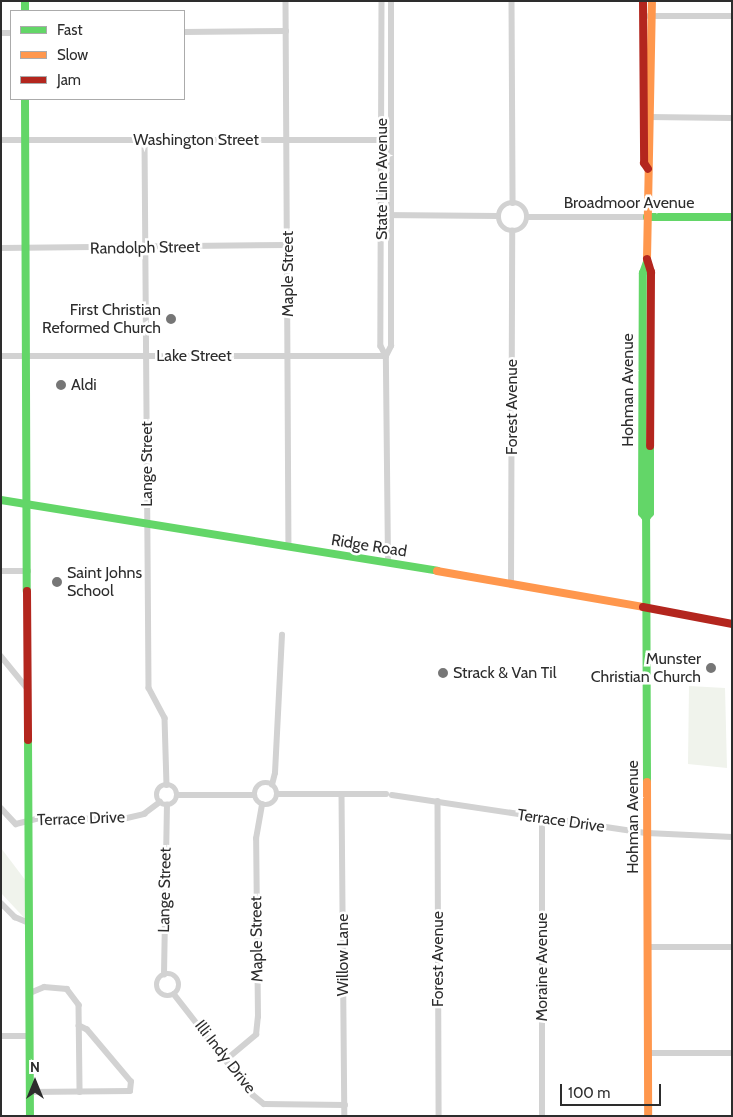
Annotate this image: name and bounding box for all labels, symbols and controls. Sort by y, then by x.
legend [10,10,185,100]
text: Fast [57,21,82,39]
text: Slow [57,46,88,64]
text: Jam [57,71,81,89]
street label: State Line Avenue [372,118,392,240]
street label: Washington Street [133,130,259,150]
street label: Broadmoor Avenue [564,193,694,213]
street label: Maple Street [278,231,298,317]
street label: Randolph Street [90,237,200,259]
place label: First Christian Reformed Church [42,300,161,338]
marker: First Christian Reformed Church [165,313,177,325]
street label: Hohman Avenue [618,333,638,447]
street label: Lake Street [156,346,232,366]
street label: Forest Avenue [502,359,522,455]
place label: Aldi [71,375,97,395]
marker: Aldi [55,379,67,391]
street label: Lange Street [137,421,157,507]
street label: Ridge Road [330,531,408,561]
place label: Saint Johns School [67,563,142,601]
marker: Saint Johns School [51,576,63,588]
place label: Munster Christian Church [591,649,701,687]
marker: Munster Christian Church [705,662,717,674]
place label: Strack & Van Til [453,663,556,683]
marker: Strack & Van Til [437,667,449,679]
street label: Hohman Avenue [623,760,643,874]
street label: Terrace Drive [516,805,606,837]
street label: Terrace Drive [37,808,125,830]
street label: Lange Street [155,847,175,933]
street label: Maple Street [247,896,267,982]
street label: Forest Avenue [428,911,448,1007]
street label: Moraine Avenue [532,912,552,1022]
street label: Willow Lane [333,914,353,996]
street label: Illi Indy Drive [190,1016,260,1098]
north arrow [10,1057,60,1107]
text: N [30,1058,40,1076]
scale bar [563,1074,664,1106]
text: 100 m [568,1084,610,1102]

